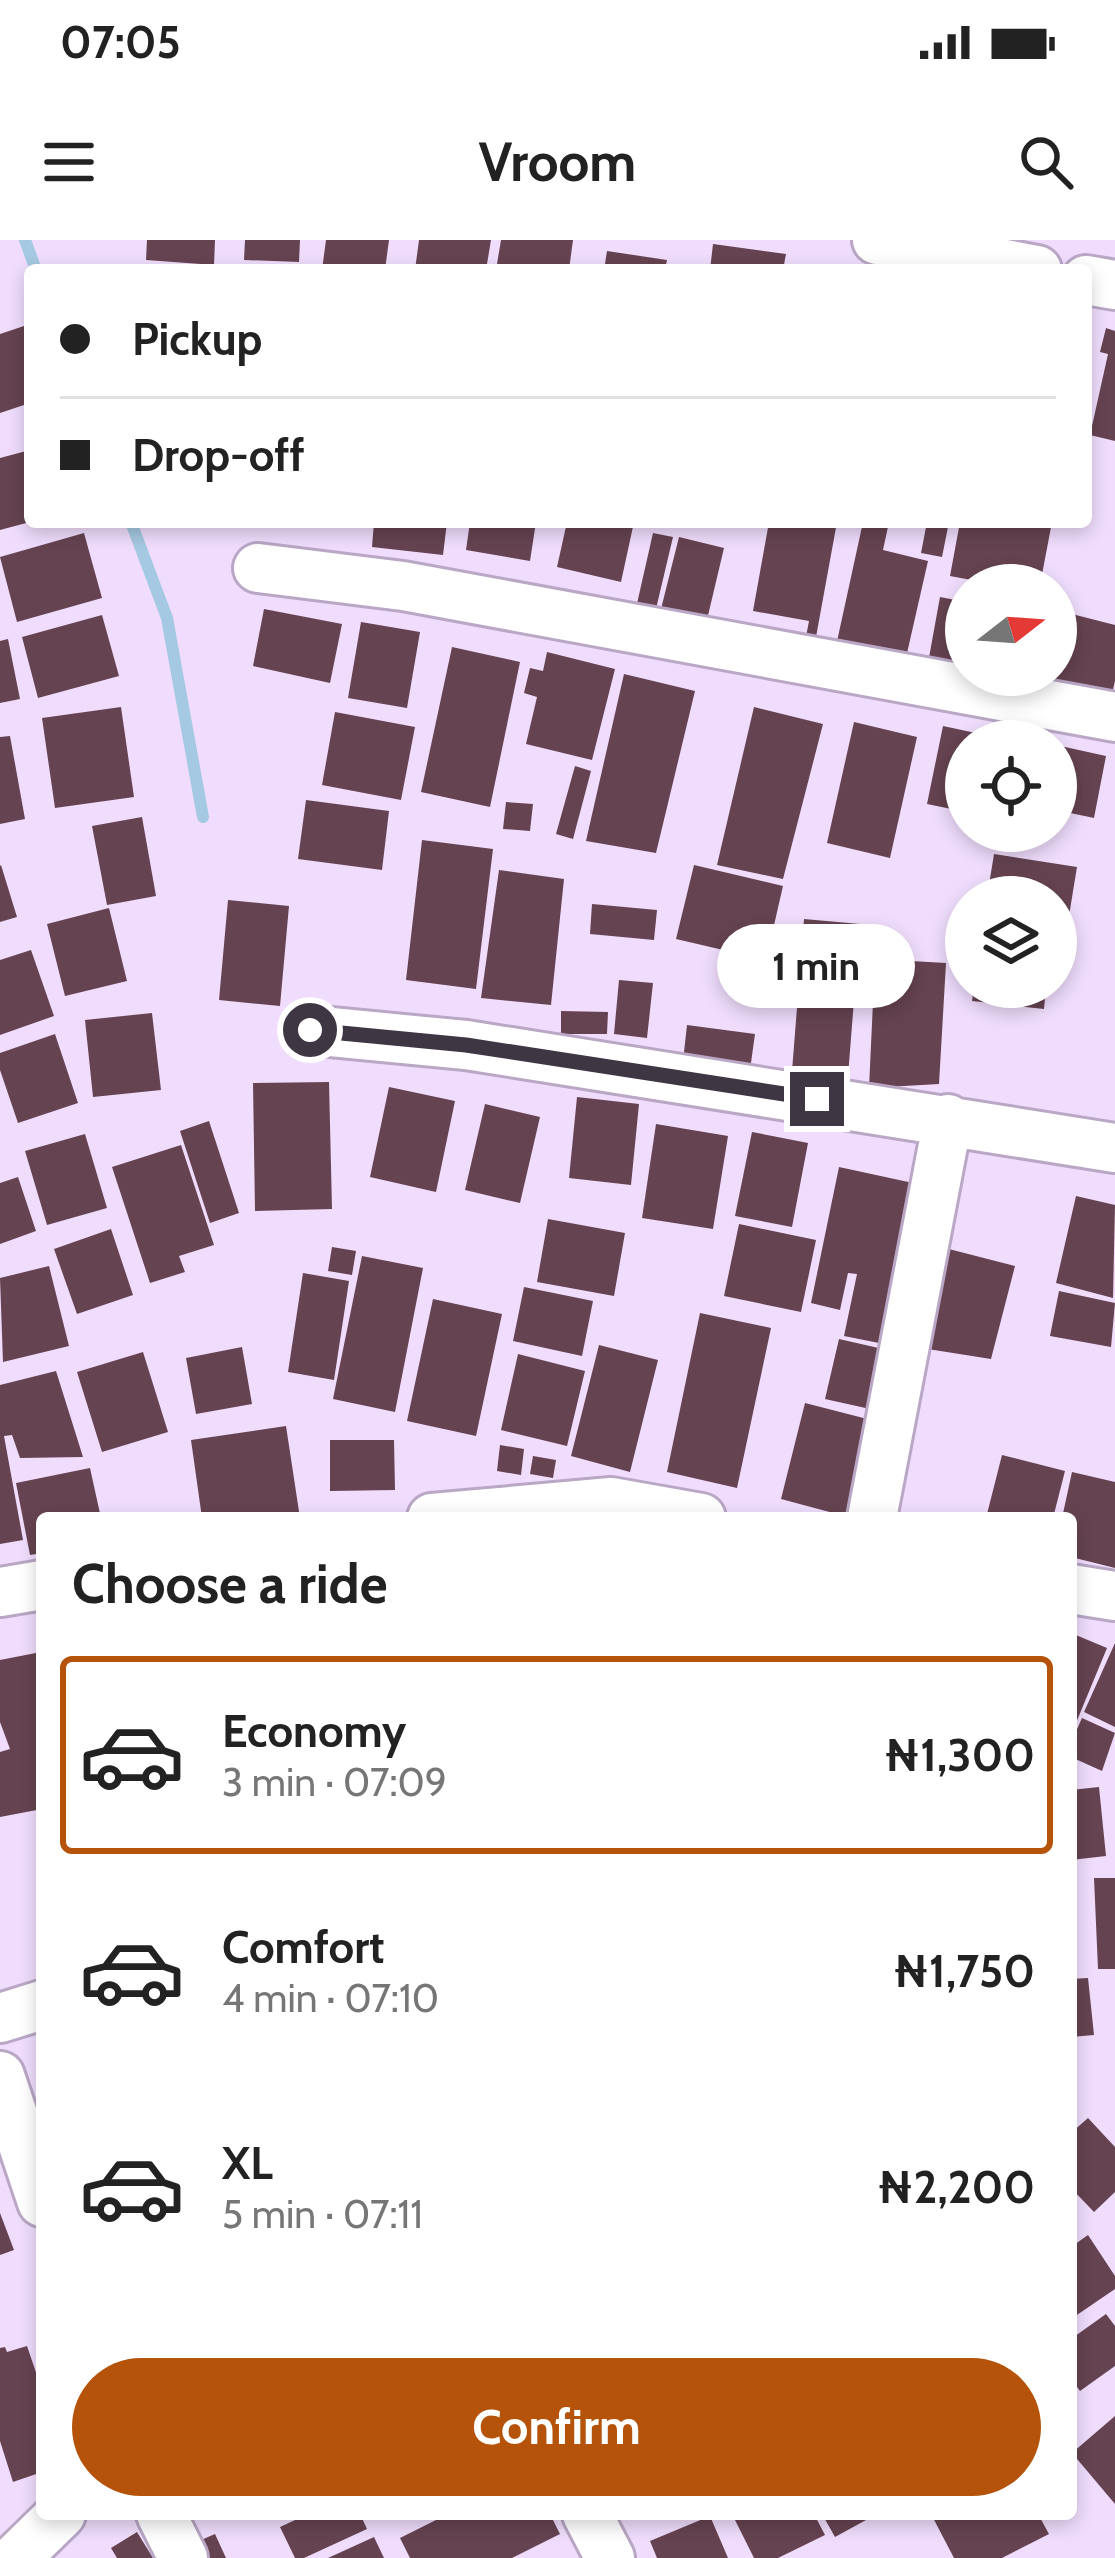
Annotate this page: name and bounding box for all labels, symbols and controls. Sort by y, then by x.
text: 07:05 [60,15,181,69]
icon: menu [36,129,102,195]
text: Vroom [479,129,636,195]
icon: search [1013,129,1079,195]
text: Pickup [132,312,262,366]
text: Drop-off [132,428,305,482]
north arrow [945,564,1077,696]
map controls [945,564,1077,1008]
button: locate [945,720,1077,852]
button: layers [945,876,1077,1008]
callout: 1 min [718,925,916,1009]
text: 1 min [772,942,860,990]
route start [283,1003,337,1057]
route end [790,1072,844,1126]
text: Choose a ride [72,1551,387,1617]
icon: car [78,1701,186,1809]
text: Economy [222,1704,406,1758]
text: ₦1,300 [884,1728,1035,1782]
text: 3 min · 07:09 [222,1758,447,1806]
icon: car [78,1917,186,2025]
text: Comfort [222,1920,385,1974]
text: ₦1,750 [893,1944,1035,1998]
text: 4 min · 07:10 [222,1974,439,2022]
icon: car [78,2133,186,2241]
text: XL [222,2136,273,2190]
text: ₦2,200 [877,2160,1035,2214]
text: 5 min · 07:11 [222,2190,423,2238]
button: Confirm [72,2358,1041,2496]

